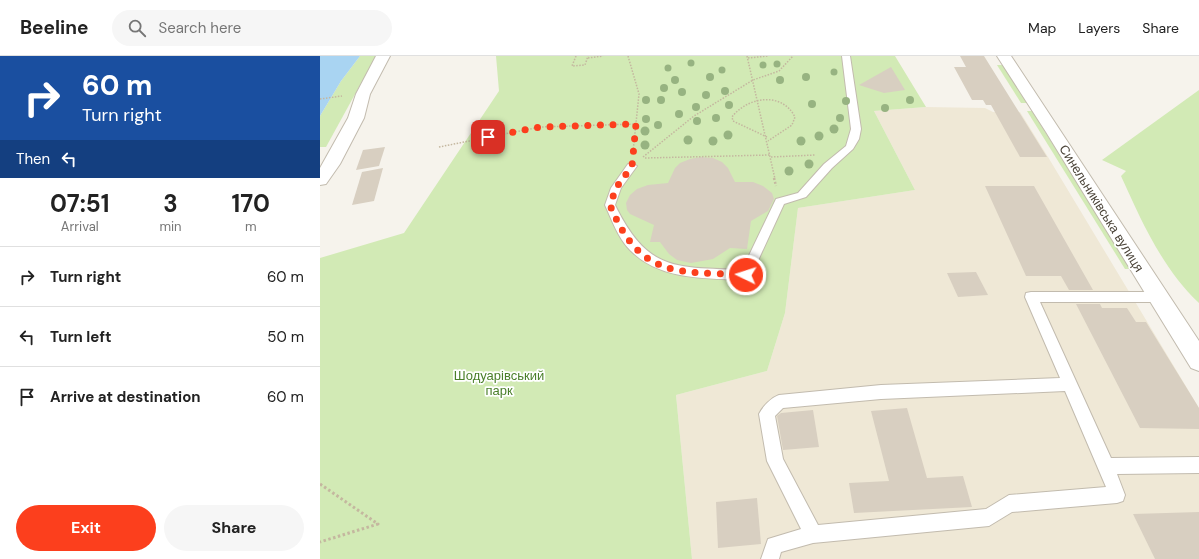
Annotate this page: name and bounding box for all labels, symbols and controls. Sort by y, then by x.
search box [112,10,392,46]
text: Beeline [20,15,88,40]
icon: search [126,17,148,39]
text: Search here [158,18,241,38]
text: Map [1028,19,1056,37]
text: Layers [1078,19,1120,37]
text: Share [1142,19,1179,37]
text: 60 m [82,67,152,104]
icon: right [16,72,68,124]
text: Turn right [82,103,162,127]
pin [471,120,505,154]
icon: arrive [477,126,499,148]
street label: Синельниківська вулиця [1055,141,1148,275]
icon: left [58,148,80,170]
text: Then [16,149,50,169]
text: 07:51 [50,188,109,219]
text: 3 [163,188,178,219]
text: 170 [232,188,270,219]
text: Arrival [61,218,99,235]
text: min [159,218,182,235]
text: m [245,218,257,235]
position arrow [725,254,767,296]
icon: right [16,266,38,288]
text: Turn right [50,267,121,287]
text: 60 m [267,267,304,287]
icon: left [16,326,38,348]
text: Turn left [50,327,111,347]
text: 50 m [267,327,304,347]
park label: Шодуарівський парк [454,367,544,399]
icon: arrive [16,386,38,408]
text: Arrive at destination [50,387,201,407]
text: 60 m [267,387,304,407]
button: Exit [16,505,156,551]
button: Share [164,505,304,551]

